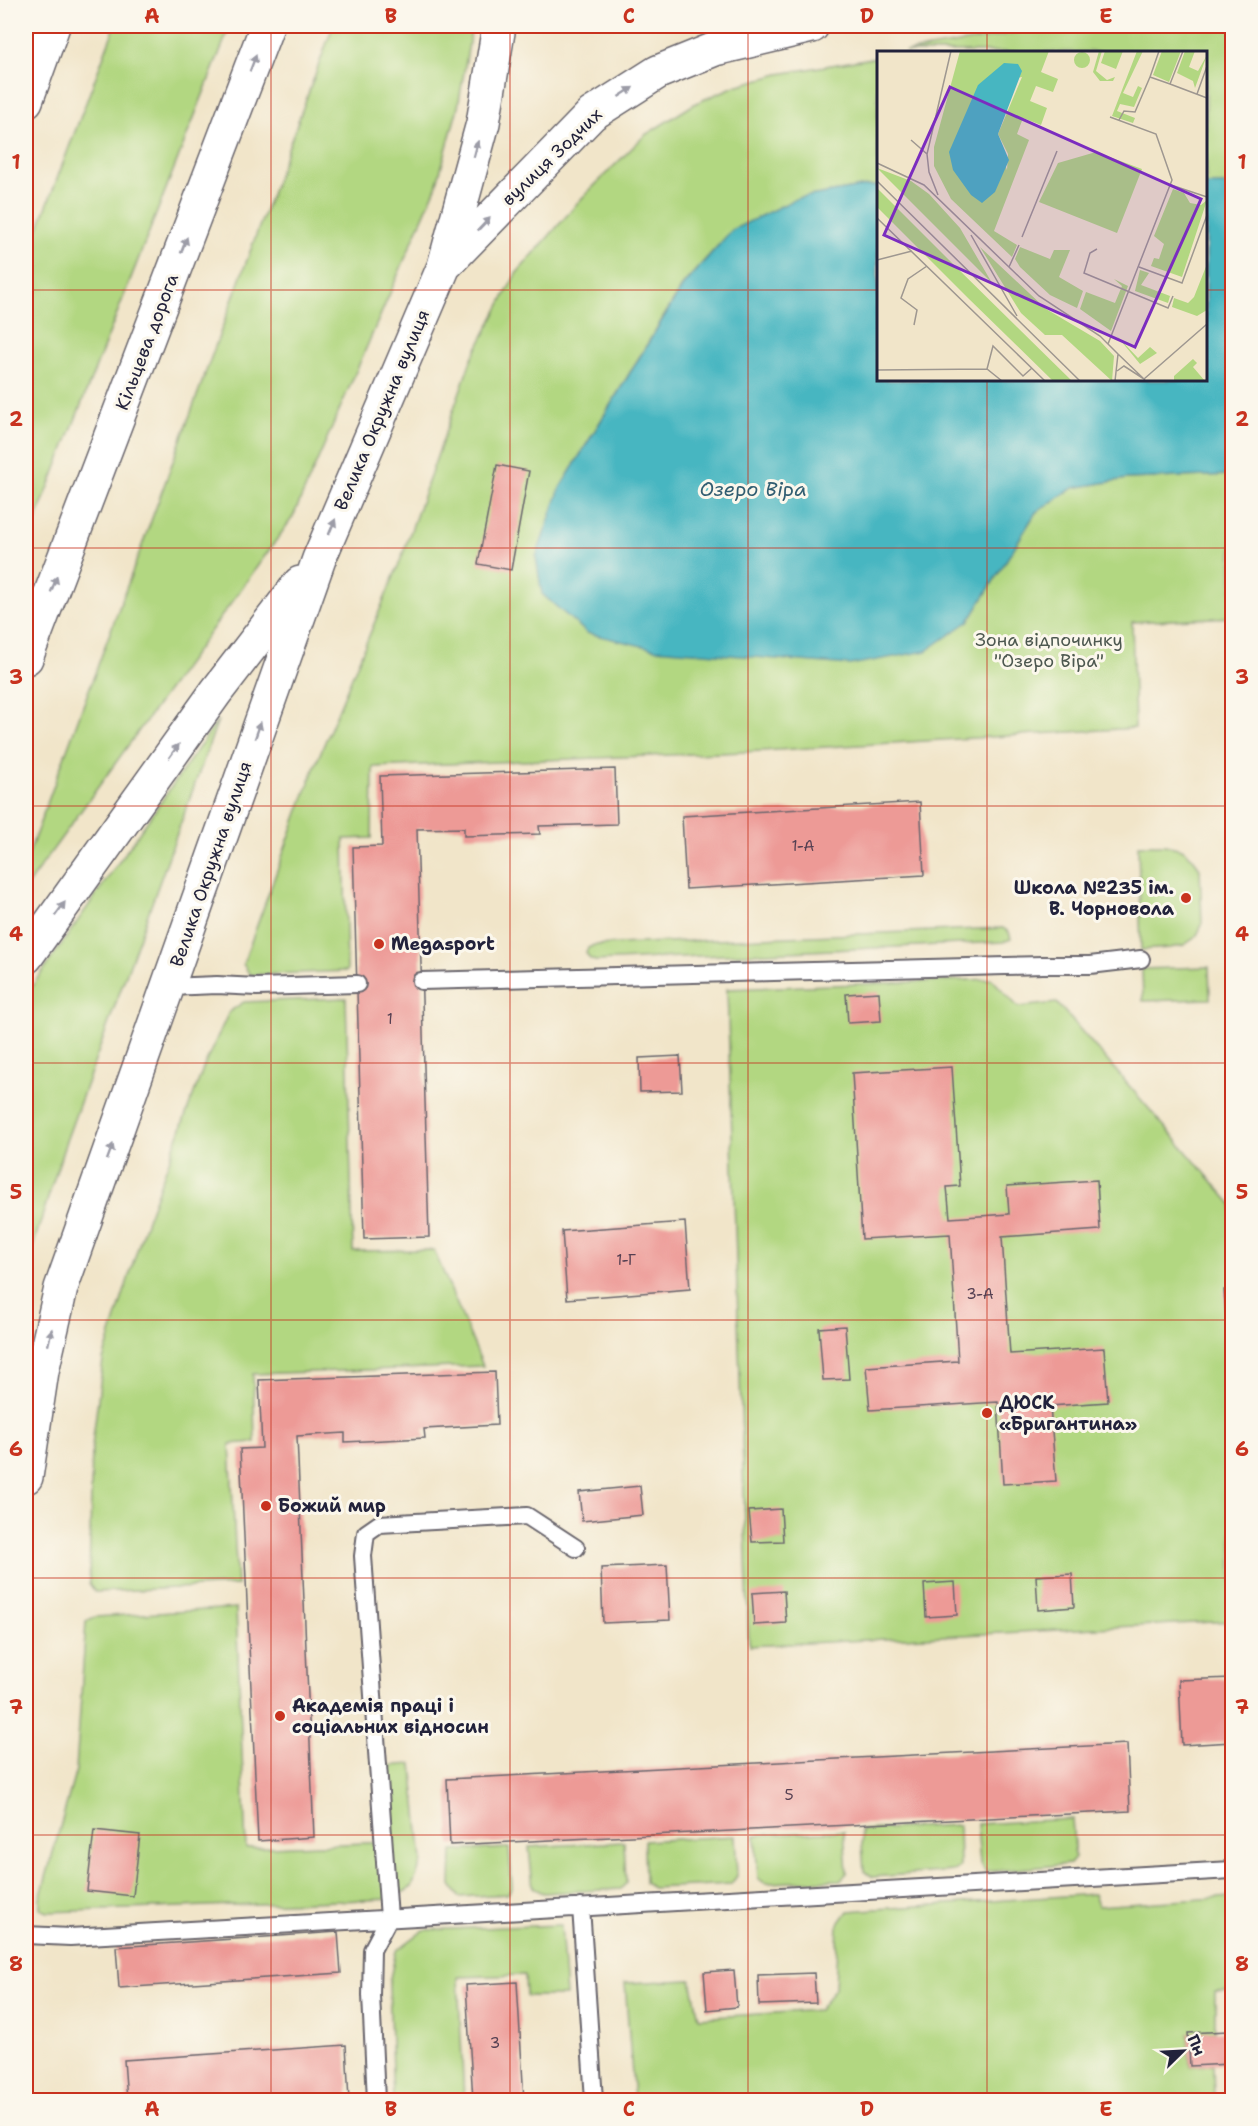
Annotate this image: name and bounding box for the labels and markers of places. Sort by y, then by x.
place label: Школа №235 ім. В. Чорновола [1014,876,1175,921]
marker: Школа №235 ім. В. Чорновола [1179,891,1193,905]
place label: Megasport [391,932,495,956]
marker: Megasport [372,937,386,951]
place label: ДЮСК «Бригантина» [999,1391,1137,1436]
marker: ДЮСК «Бригантина» [980,1406,994,1420]
place label: Божий мир [278,1494,386,1518]
marker: Божий мир [259,1499,273,1513]
place label: Академія праці і соціальних відносин [292,1694,489,1739]
marker: Академія праці і соціальних відносин [273,1709,287,1723]

